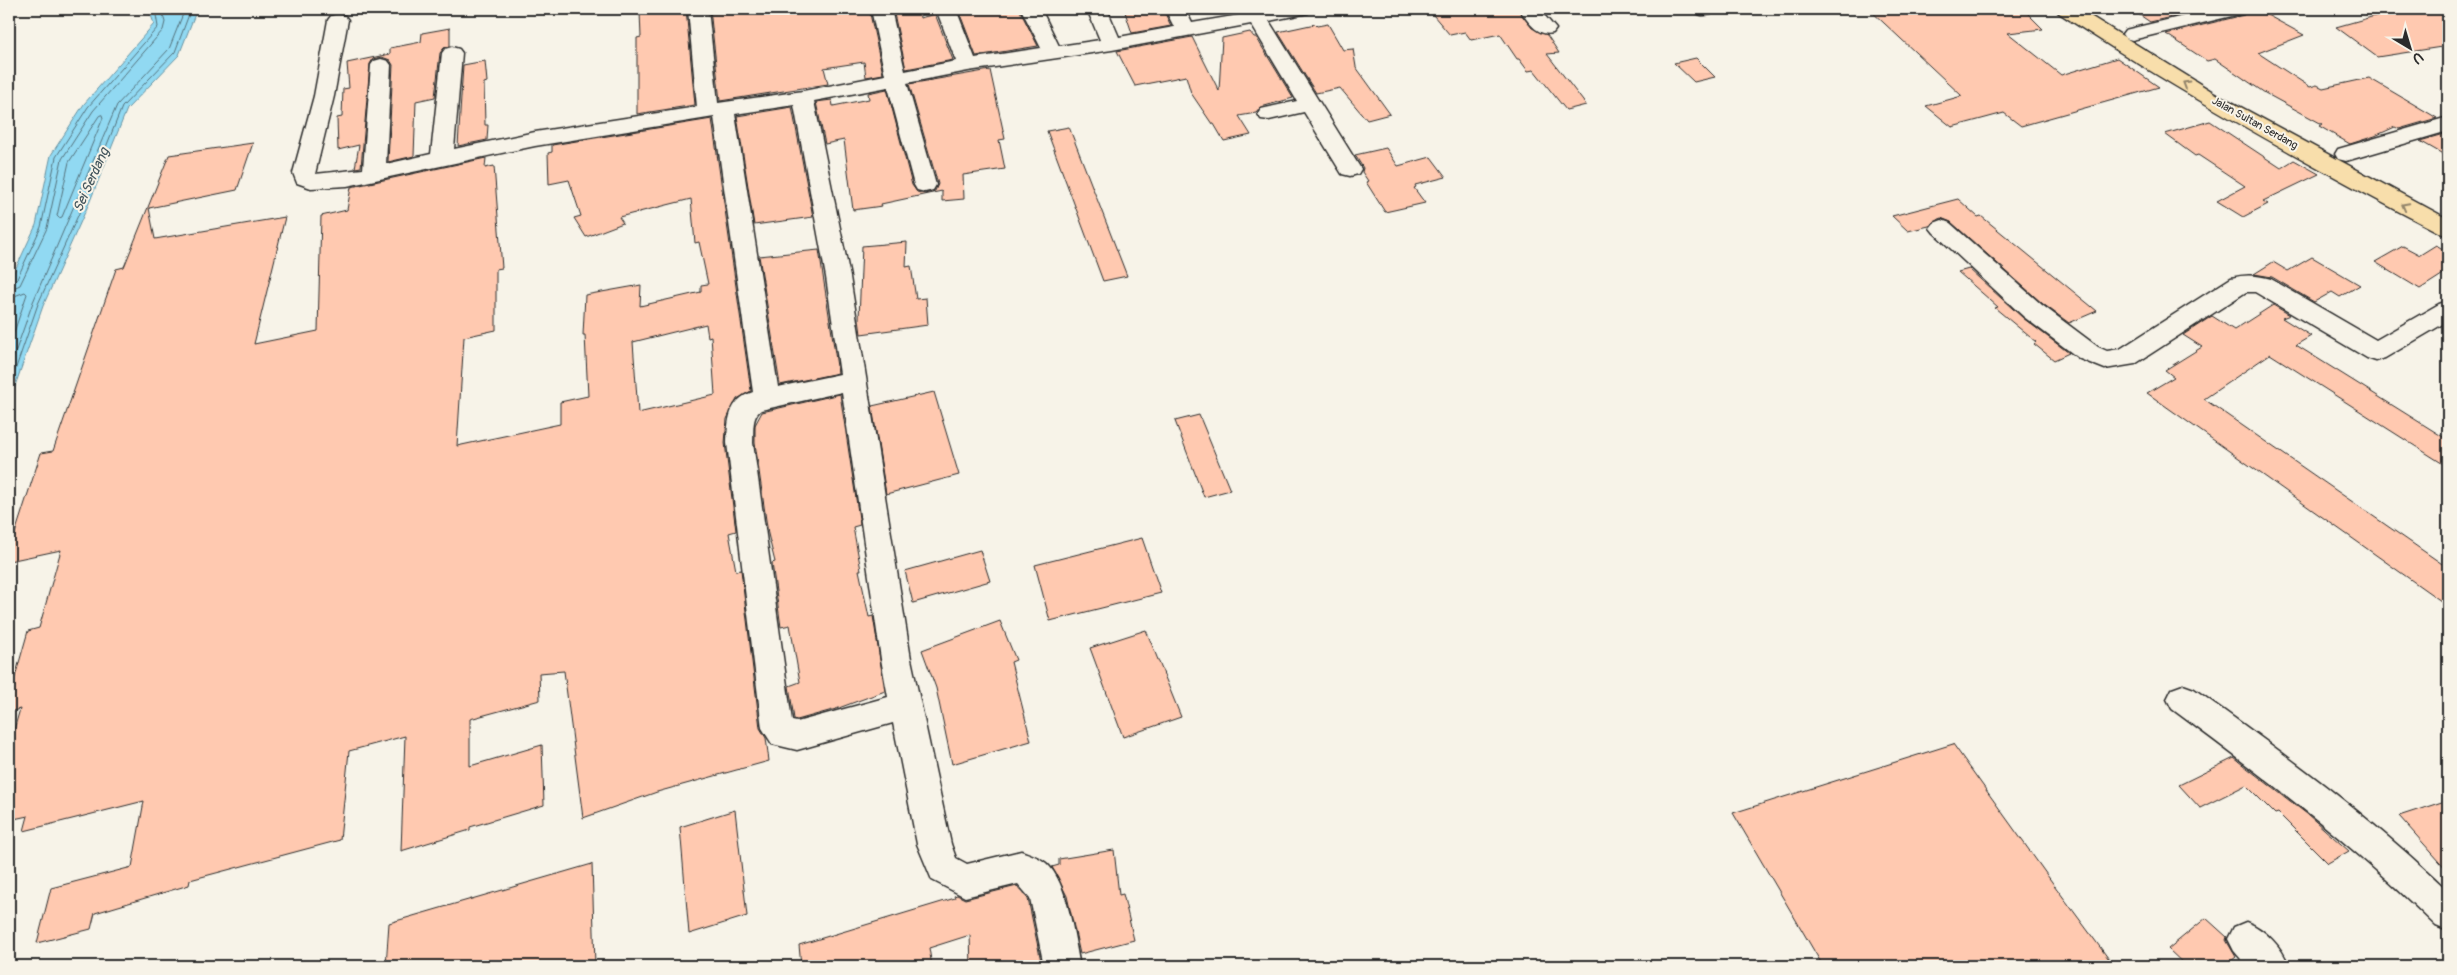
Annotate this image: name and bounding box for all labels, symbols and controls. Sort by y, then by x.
north arrow [2384,22,2434,72]
text: U [2409,48,2427,67]
one-way arrow [2183,81,2192,91]
street label: Jalan Sultan Serdang [2210,94,2301,152]
water label: Sei Serdang [69,144,113,215]
one-way arrow [2401,202,2410,212]

